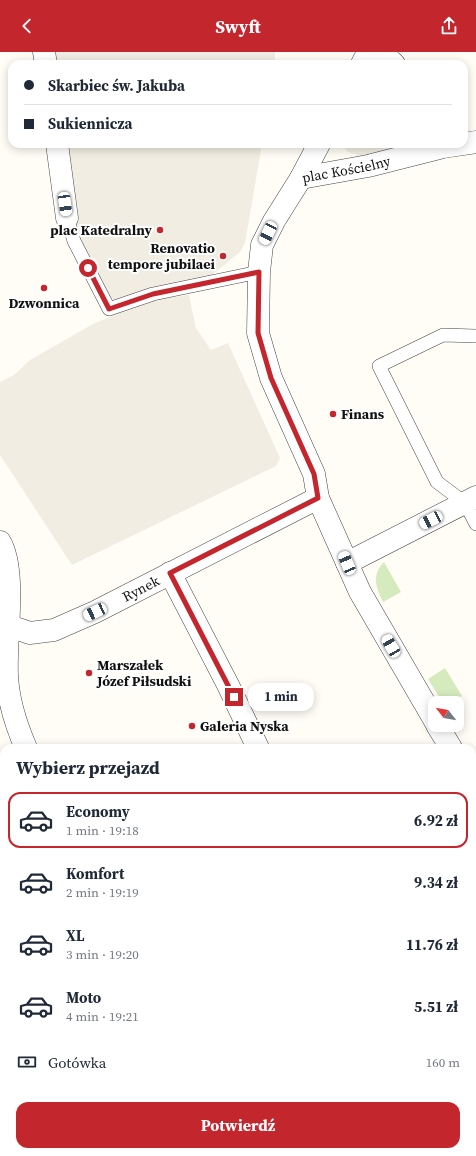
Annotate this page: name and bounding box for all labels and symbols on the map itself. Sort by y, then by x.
street label: plac Kościelny [300,151,393,188]
car [57,191,73,217]
place label: plac Katedralny [50,220,153,240]
car [257,220,279,246]
marker: plac Katedralny [155,225,165,235]
place label: Renovatio tempore jubilaei [108,238,216,274]
marker: Renovatio tempore jubilaei [218,251,228,261]
route start [79,259,97,277]
marker: Dzwonnica [39,283,49,293]
place label: Dzwonnica [8,293,80,313]
place label: Finans [341,404,385,424]
marker: Finans [328,409,338,419]
car [418,509,444,531]
car [337,550,357,576]
street label: Rynek [119,571,163,606]
car [82,601,108,623]
car [380,633,402,659]
place label: Marszałek Józef Piłsudski [96,655,192,691]
marker: Marszałek Józef Piłsudski [84,668,94,678]
callout: 1 min [248,683,314,711]
route end [225,688,243,706]
north arrow [428,696,464,732]
place label: Galeria Nyska [200,716,289,736]
marker: Galeria Nyska [187,721,197,731]

